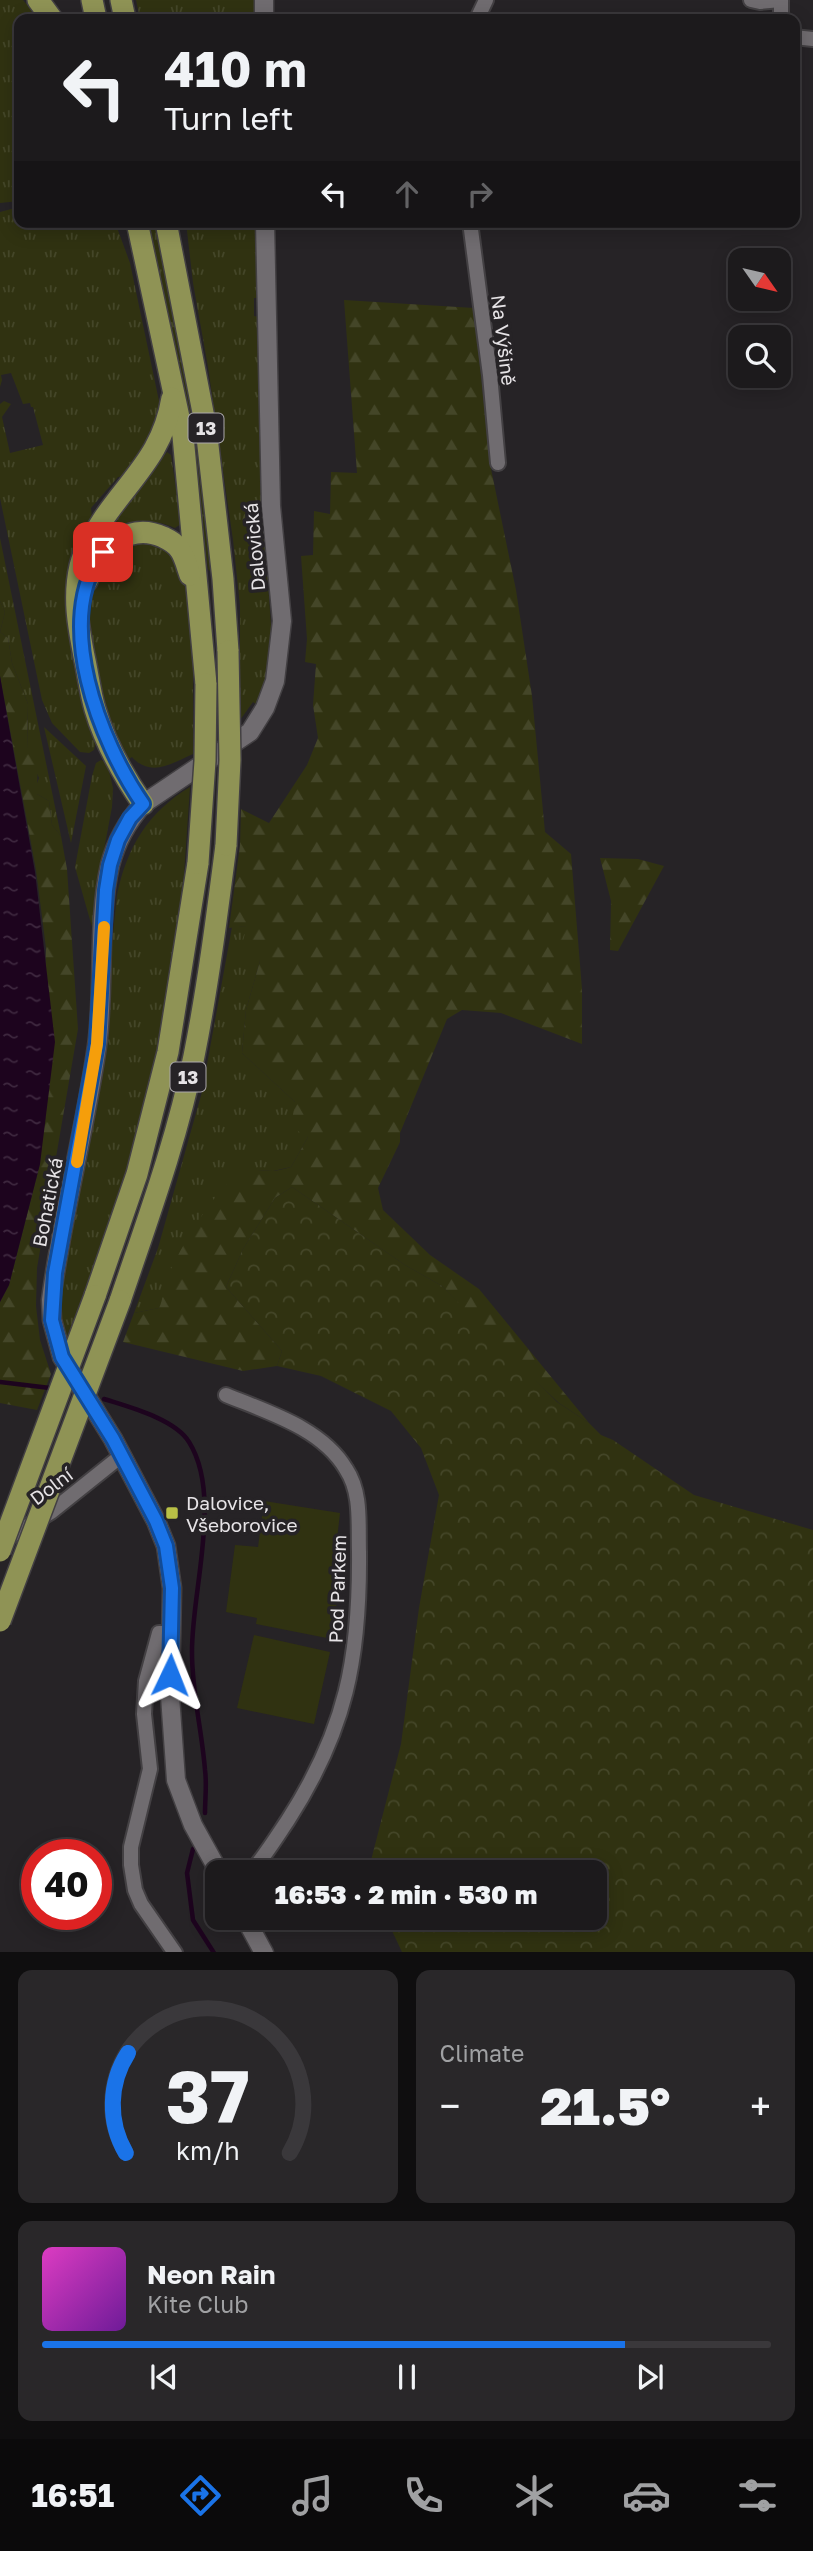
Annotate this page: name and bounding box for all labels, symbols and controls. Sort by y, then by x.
text: 410 m [164,39,307,98]
icon: left [49,42,140,133]
text: Turn left [164,99,293,137]
icon: left [315,175,353,213]
icon: ahead [388,175,426,213]
icon: right [461,175,499,213]
north arrow [728,248,791,312]
map controls [728,248,791,388]
street label: Na Výšině [487,293,521,387]
button: search [728,325,791,388]
road number: 13 [188,414,224,442]
street label: Dalovická [239,502,269,592]
pin [73,522,133,582]
icon: arrive [84,533,122,571]
road number: 13 [170,1062,206,1092]
street label: Bohatická [27,1155,67,1249]
street label: Dolní [25,1461,78,1509]
place label: Dalovice, Všeborovice [186,1491,298,1536]
marker: Dalovice, Všeborovice [164,1505,180,1521]
street label: Pod Parkem [324,1534,350,1644]
position arrow [133,1638,207,1712]
speed limit sign: 40 [21,1839,112,1930]
text: 16:53 · 2 min · 530 m [275,1879,537,1910]
text: Climate [440,2039,524,2067]
text: 37 [166,2052,250,2139]
text: 21.5° [540,2074,670,2136]
text: − [440,2083,460,2128]
text: + [750,2083,771,2128]
text: km/h [176,2134,240,2165]
text: Neon Rain [147,2259,276,2290]
text: Kite Club [147,2290,248,2318]
icon: previous [145,2358,183,2396]
icon: pause [388,2358,426,2396]
icon: next [631,2358,669,2396]
icon: directions [176,2471,225,2520]
icon: music [288,2471,337,2520]
icon: phone [399,2471,448,2520]
icon: climate [510,2471,559,2520]
icon: car [622,2471,671,2520]
icon: filters [733,2471,782,2520]
text: 16:51 [31,2476,114,2514]

